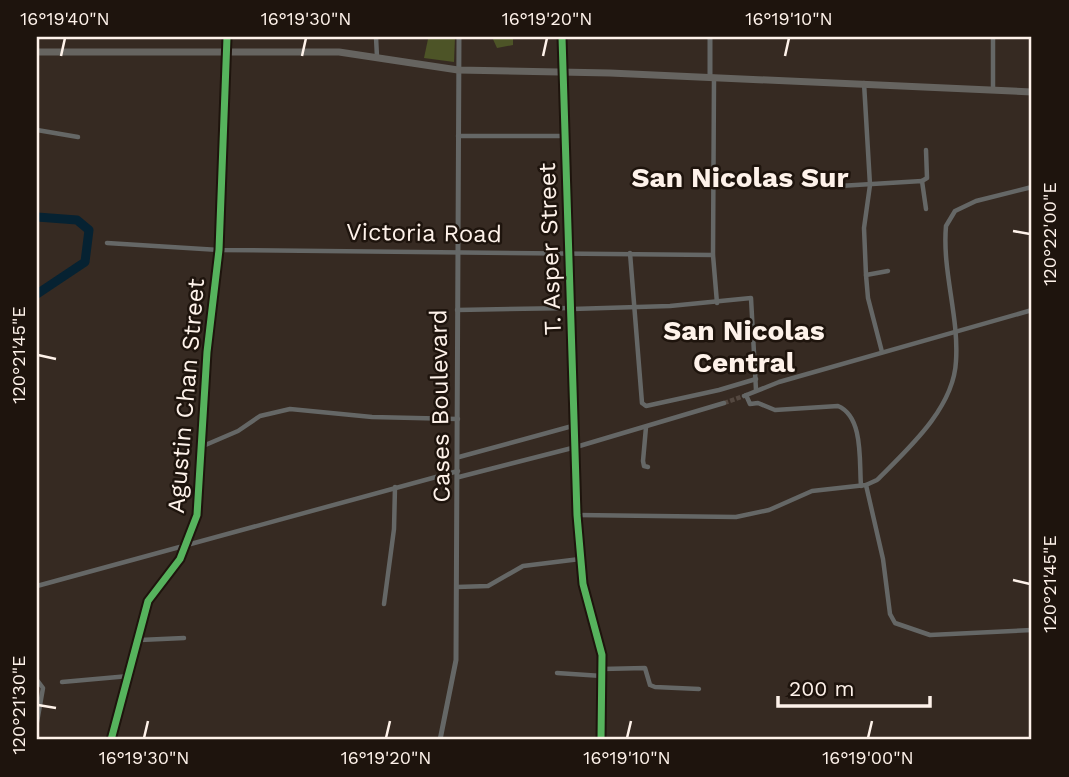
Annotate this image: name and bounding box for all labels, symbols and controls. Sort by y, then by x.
text: 16°19'40"N [20,8,110,29]
text: 16°19'30"N [261,8,351,29]
text: 16°19'20"N [502,8,592,29]
text: 16°19'10"N [745,8,833,29]
district label: San Nicolas Sur [632,161,848,194]
street label: T. Asper Street [533,162,567,336]
text: 120°22'00"E [1039,182,1060,286]
street label: Victoria Road [346,218,502,248]
street label: Agustin Chan Street [162,277,210,515]
text: 120°21'45"E [8,306,29,404]
street label: Cases Boulevard [424,309,456,503]
district label: San Nicolas Central [663,314,825,379]
text: 120°21'45"E [1039,535,1060,633]
text: 120°21'30"E [8,655,29,755]
scale bar [778,665,931,709]
text: 200 m [789,676,855,701]
text: 16°19'30"N [99,747,189,768]
text: 16°19'20"N [341,747,431,768]
text: 16°19'10"N [583,747,671,768]
text: 16°19'00"N [822,747,914,768]

